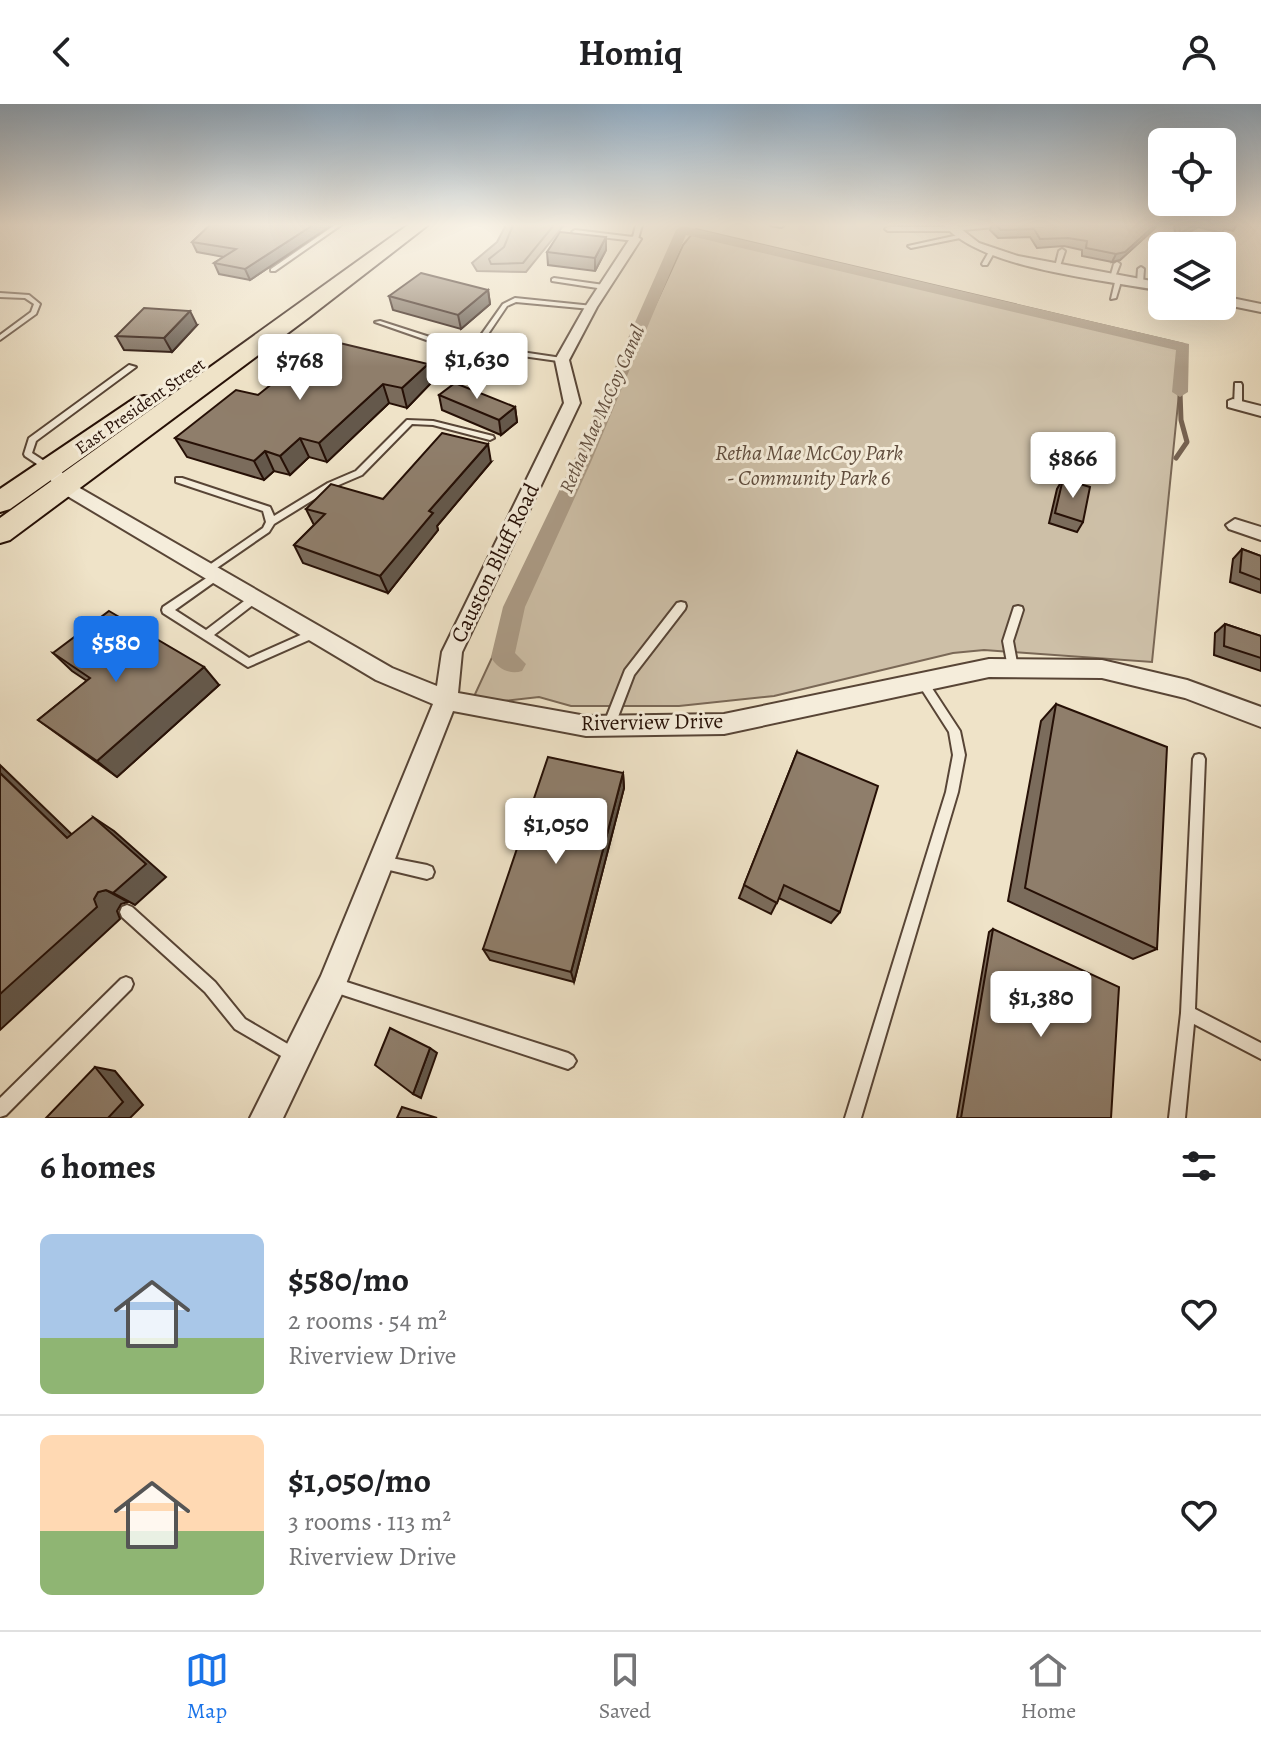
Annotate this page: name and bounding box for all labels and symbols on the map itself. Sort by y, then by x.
water label: Retha Mae McCoy Canal [553,321,651,497]
pin: $1,630 [412,333,542,401]
pin: $768 [253,334,347,402]
street label: East President Street [70,352,210,460]
pin: $866 [1026,432,1120,500]
park label: Retha Mae McCoy Park - Community Park 6 [715,438,903,493]
street label: Causton Bluff Road [443,478,547,648]
pin: $580 [69,616,163,684]
street label: Riverview Drive [580,706,724,738]
pin: $1,050 [491,798,621,866]
pin: $1,380 [976,971,1106,1039]

